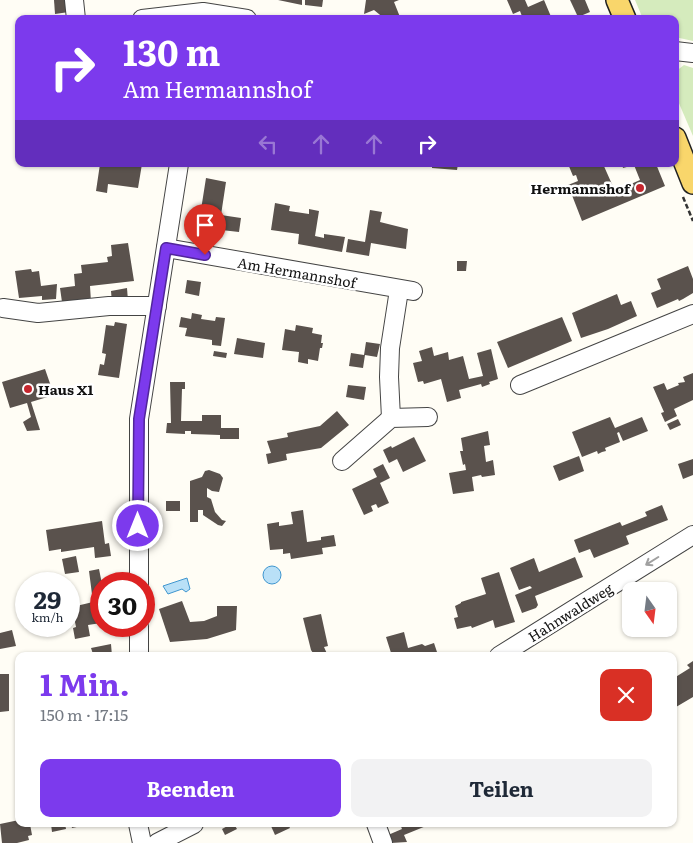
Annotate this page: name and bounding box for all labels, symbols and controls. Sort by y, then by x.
text: 130 m [123,25,220,77]
icon: right [40,35,105,100]
text: Am Hermannshof [123,72,312,105]
icon: left [254,130,282,158]
icon: ahead [307,130,335,158]
icon: ahead [360,130,388,158]
icon: right [413,130,441,158]
place label: Hermannshof [530,178,632,198]
marker: Hermannshof [634,182,646,194]
pin [184,204,226,255]
icon: arrive [191,211,219,239]
street label: Am Hermannshof [236,252,359,293]
place label: Haus X1 [38,379,93,399]
marker: Haus X1 [22,383,34,395]
position arrow [111,499,163,551]
one-way arrow [645,556,659,566]
speed limit sign: 30 [90,572,155,637]
street label: Hahnwaldweg [524,578,616,646]
text: 29 [34,580,61,617]
north arrow [622,582,678,638]
map controls [622,582,677,637]
text: km/h [32,608,63,626]
text: 1 Min. [40,661,130,705]
button: close [600,669,652,721]
text: 150 m · 17:15 [40,702,128,726]
button: Beenden [40,759,341,817]
button: Teilen [351,759,652,817]

